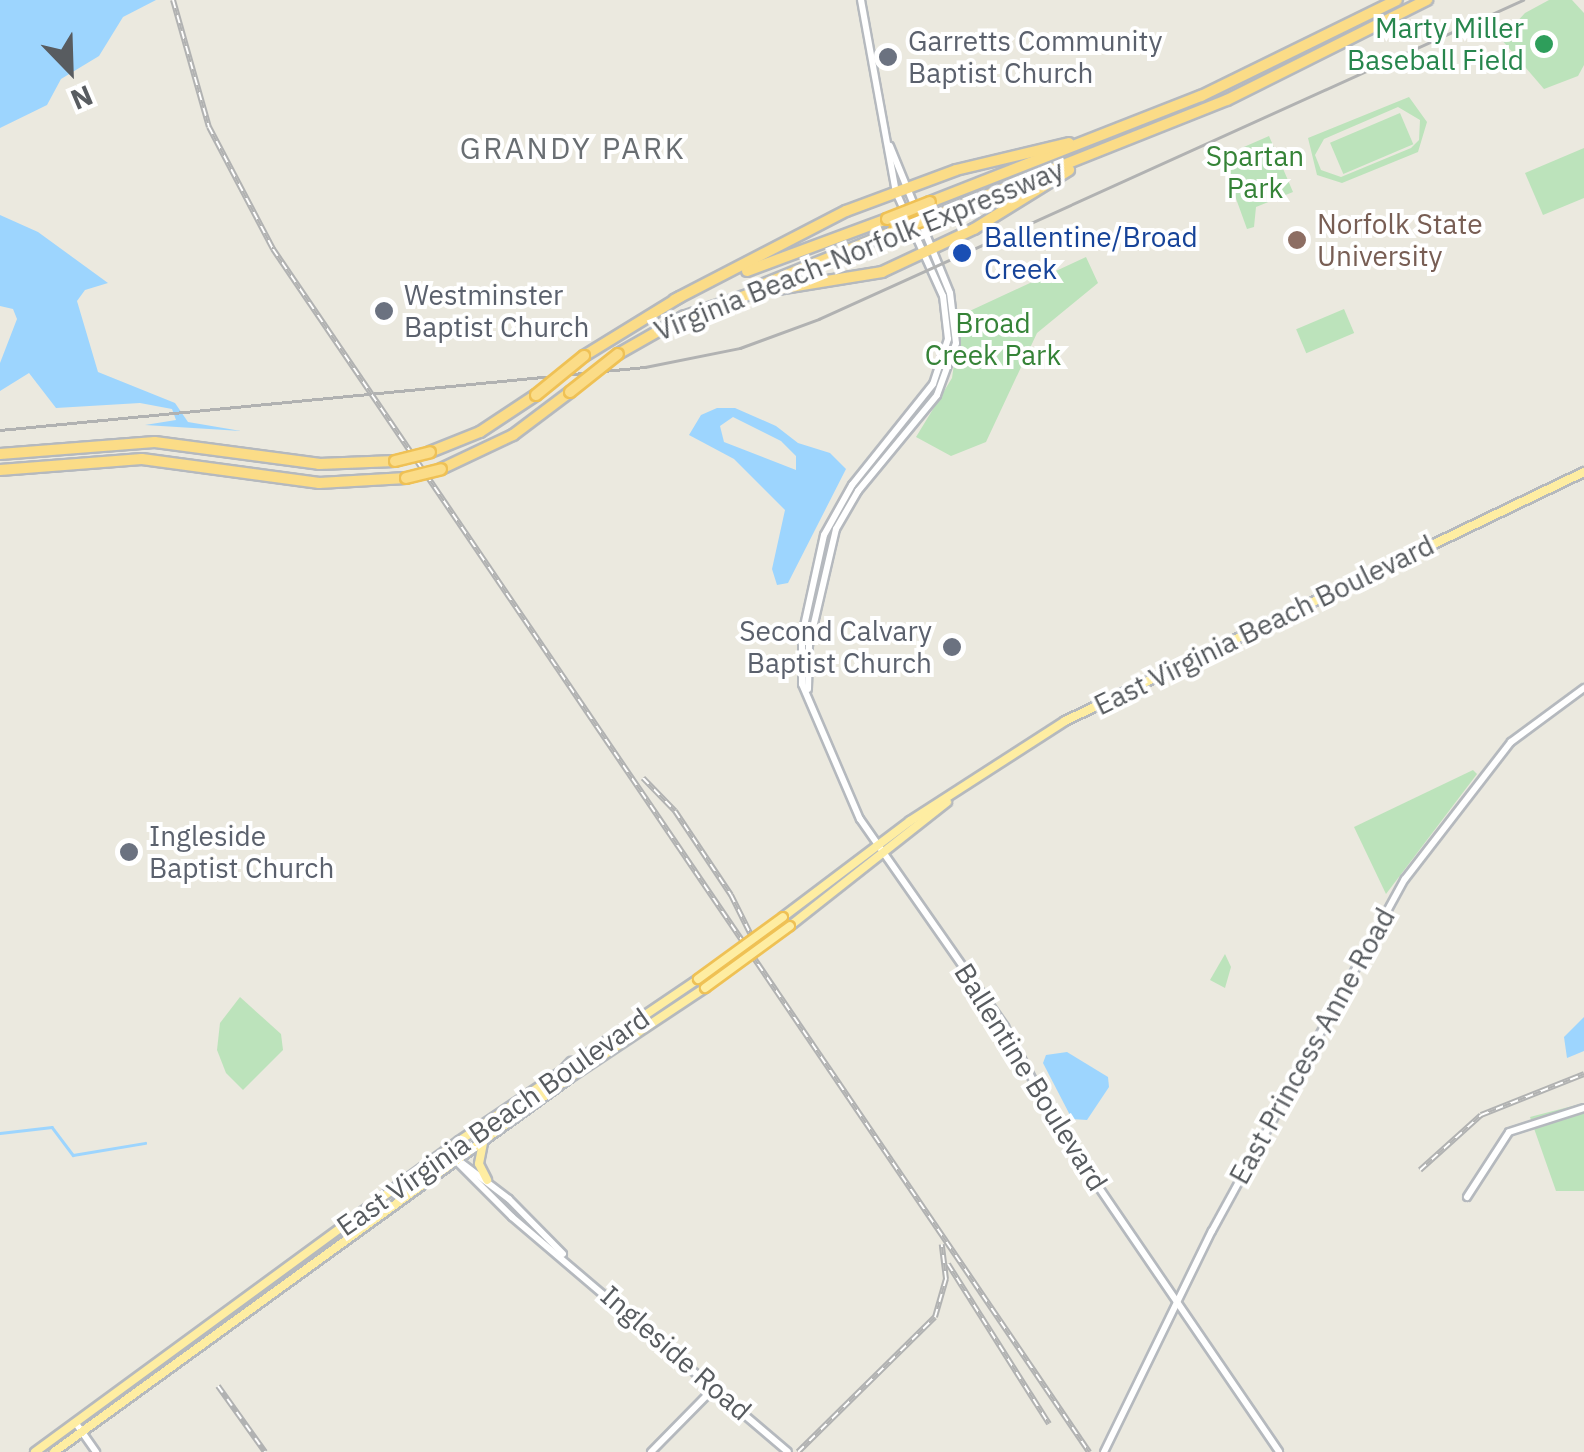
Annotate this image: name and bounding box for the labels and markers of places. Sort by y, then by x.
place label: Marty Miller Baseball Field [1347,11,1524,77]
place label: Garretts Community Baptist Church [908,24,1162,90]
marker: Marty Miller Baseball Field [1533,33,1555,55]
marker: Garretts Community Baptist Church [877,46,899,68]
place label: Norfolk State University [1317,207,1483,273]
place label: Ballentine/Broad Creek [984,220,1198,286]
marker: Norfolk State University [1286,229,1308,251]
marker: Ballentine/Broad Creek [949,240,975,266]
place label: Westminster Baptist Church [404,278,589,344]
marker: Westminster Baptist Church [373,300,395,322]
place label: Second Calvary Baptist Church [739,614,932,680]
marker: Second Calvary Baptist Church [941,636,963,658]
place label: Ingleside Baptist Church [149,819,334,885]
marker: Ingleside Baptist Church [118,841,140,863]

